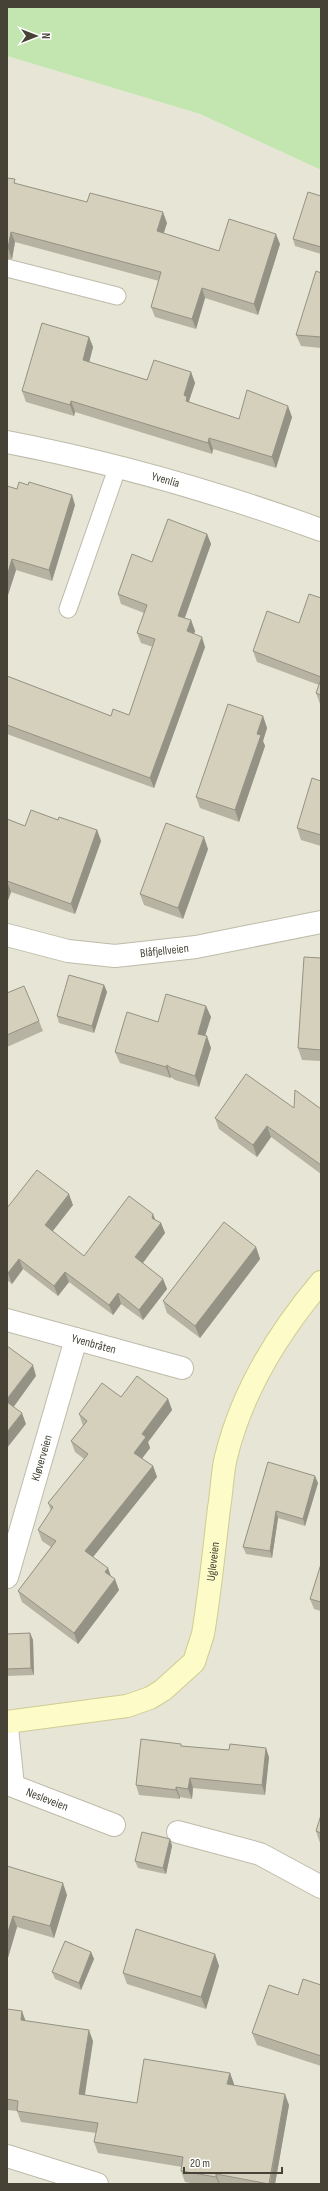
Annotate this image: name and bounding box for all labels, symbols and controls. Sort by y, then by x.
north arrow [16,16,56,56]
text: N [39,33,52,39]
street label: Yvenlia [150,469,182,491]
street label: Blåfjellveien [139,941,189,961]
street label: Yvenbråten [70,1331,118,1358]
street label: Kløverveien [28,1433,56,1483]
street label: Ugleveien [204,1541,223,1582]
street label: Nesleveien [24,1785,70,1815]
scale bar [184,2149,282,2175]
text: 20 m [190,2156,210,2171]

